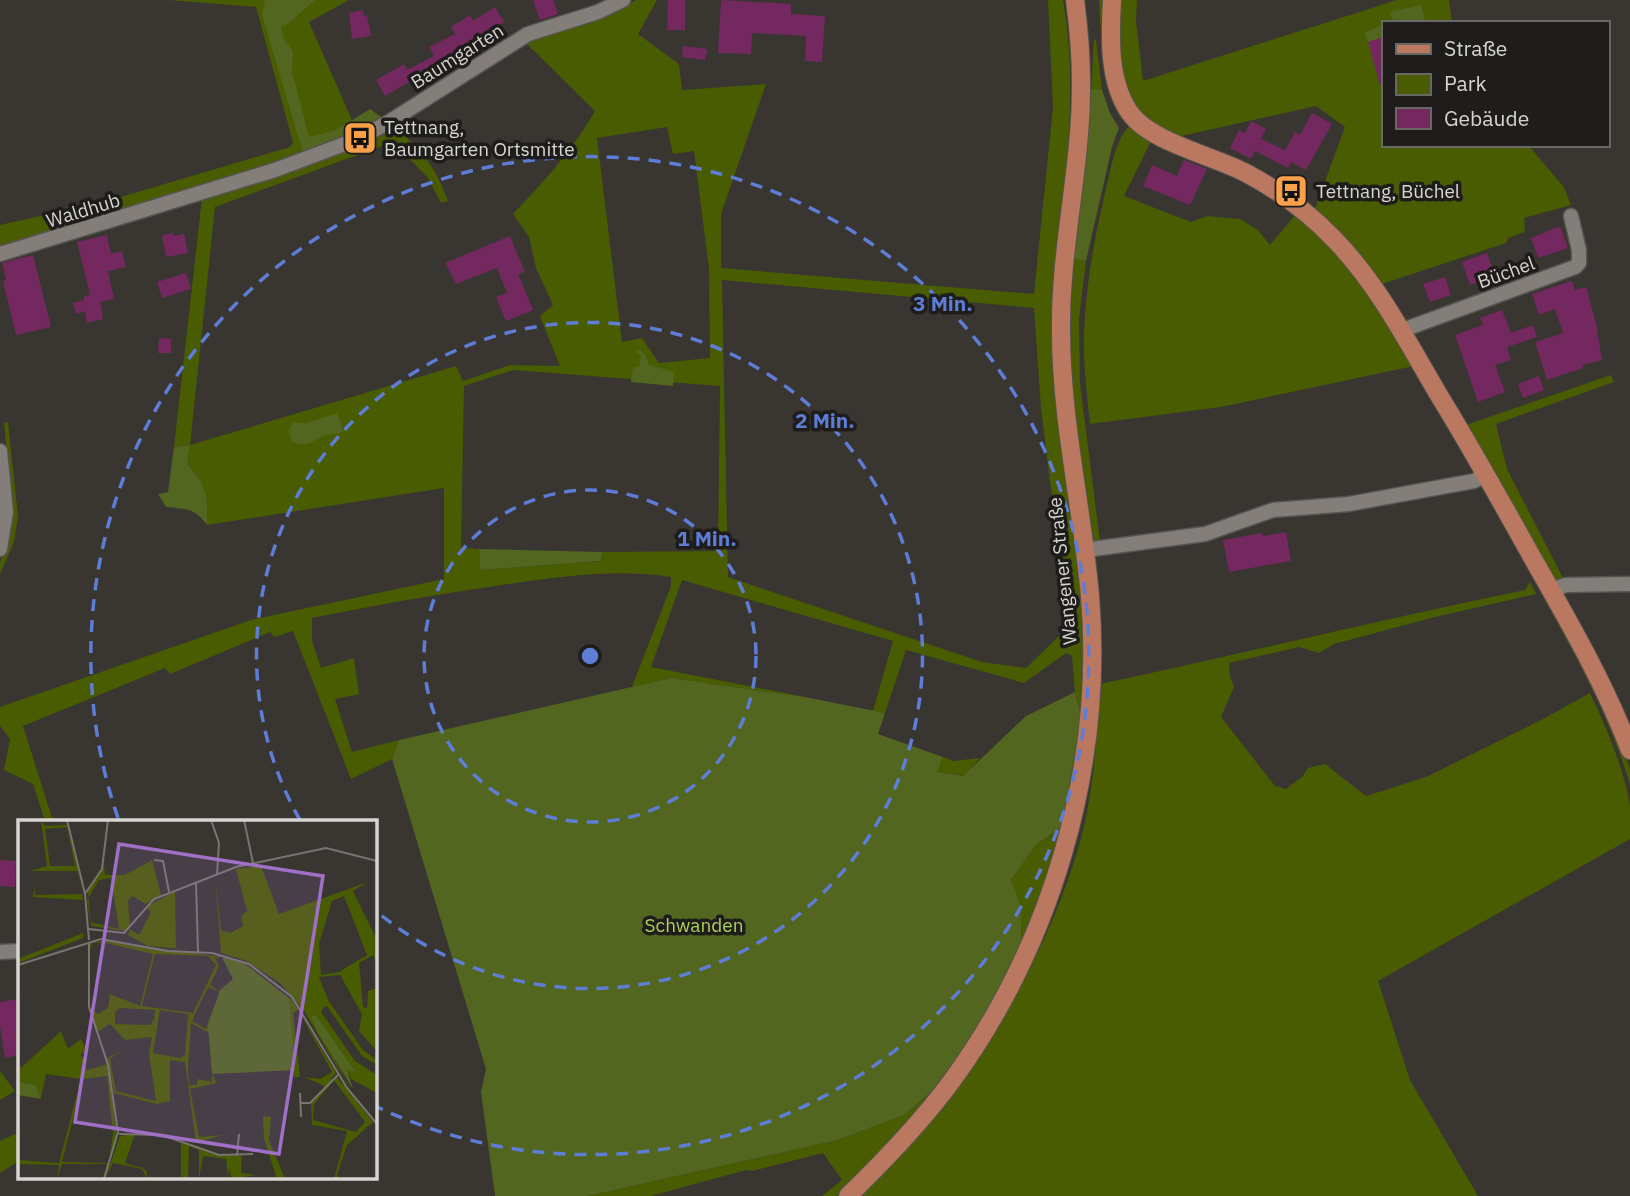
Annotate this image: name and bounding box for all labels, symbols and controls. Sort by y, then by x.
street label: Baumgarten [406,18,508,94]
legend [1382,21,1609,147]
text: Straße [1444,34,1507,62]
text: Park [1444,69,1487,97]
text: Gebäude [1444,104,1529,132]
place label: Tettnang, Baumgarten Ortsmitte [384,115,575,161]
bus stop icon: Tettnang, Baumgarten Ortsmitte [341,119,379,157]
bus stop icon: Tettnang, Büchel [1272,172,1310,210]
place label: Tettnang, Büchel [1316,179,1460,203]
street label: Waldhub [43,187,123,233]
street label: Büchel [1474,251,1538,293]
text: 3 Min. [913,289,973,317]
text: 2 Min. [795,406,855,434]
street label: Wangener Straße [1042,496,1082,646]
text: 1 Min. [677,524,737,552]
centre of rings [578,644,602,668]
inset map [18,820,376,1178]
park label: Schwanden [645,913,743,937]

